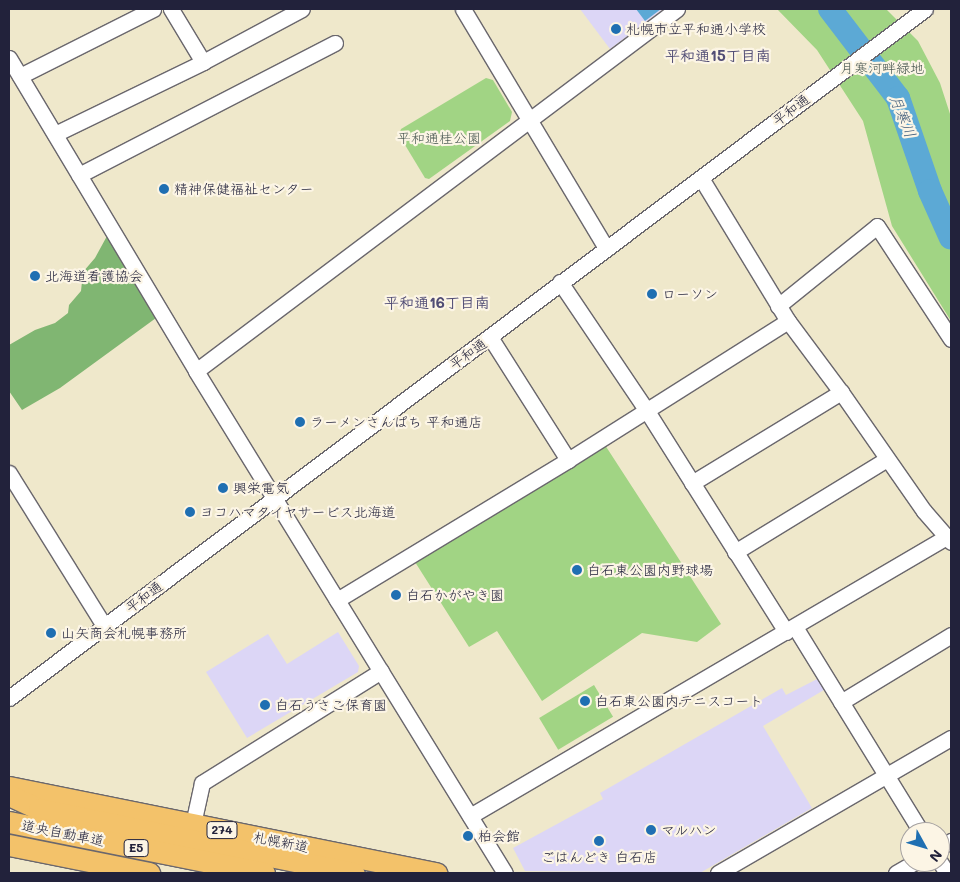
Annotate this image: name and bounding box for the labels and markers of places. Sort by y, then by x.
place label: 札幌市立平和通小学校 [626,21,766,37]
marker: 札幌市立平和通小学校 [610,23,622,35]
place label: 精神保健福祉センター [174,181,314,197]
marker: 精神保健福祉センター [158,183,170,195]
place label: 北海道看護協会 [45,268,143,284]
marker: 北海道看護協会 [29,270,41,282]
place label: ローソン [662,286,718,302]
marker: ローソン [646,288,658,300]
place label: ラーメンさんぱち 平和通店 [310,414,482,430]
marker: ラーメンさんぱち 平和通店 [294,416,306,428]
place label: 興栄電気 [233,480,289,496]
marker: 興栄電気 [217,482,229,494]
place label: ヨコハマタイヤサービス北海道 [200,504,396,520]
marker: ヨコハマタイヤサービス北海道 [184,506,196,518]
place label: 白石東公園内野球場 [587,562,713,578]
marker: 白石東公園内野球場 [571,564,583,576]
place label: 白石かがやき園 [406,587,504,603]
marker: 白石かがやき園 [390,589,402,601]
place label: 山矢商会札幌事務所 [61,625,187,641]
marker: 山矢商会札幌事務所 [45,627,57,639]
place label: 白石東公園内テニスコート [595,693,763,709]
marker: 白石東公園内テニスコート [579,695,591,707]
place label: 白石うさこ保育園 [275,697,387,713]
marker: 白石うさこ保育園 [259,699,271,711]
place label: マルハン [661,822,717,838]
marker: マルハン [645,824,657,836]
place label: 柏会館 [478,828,520,844]
marker: 柏会館 [462,830,474,842]
marker: ごはんどき 白石店 [593,835,605,847]
place label: ごはんどき 白石店 [541,849,657,865]

